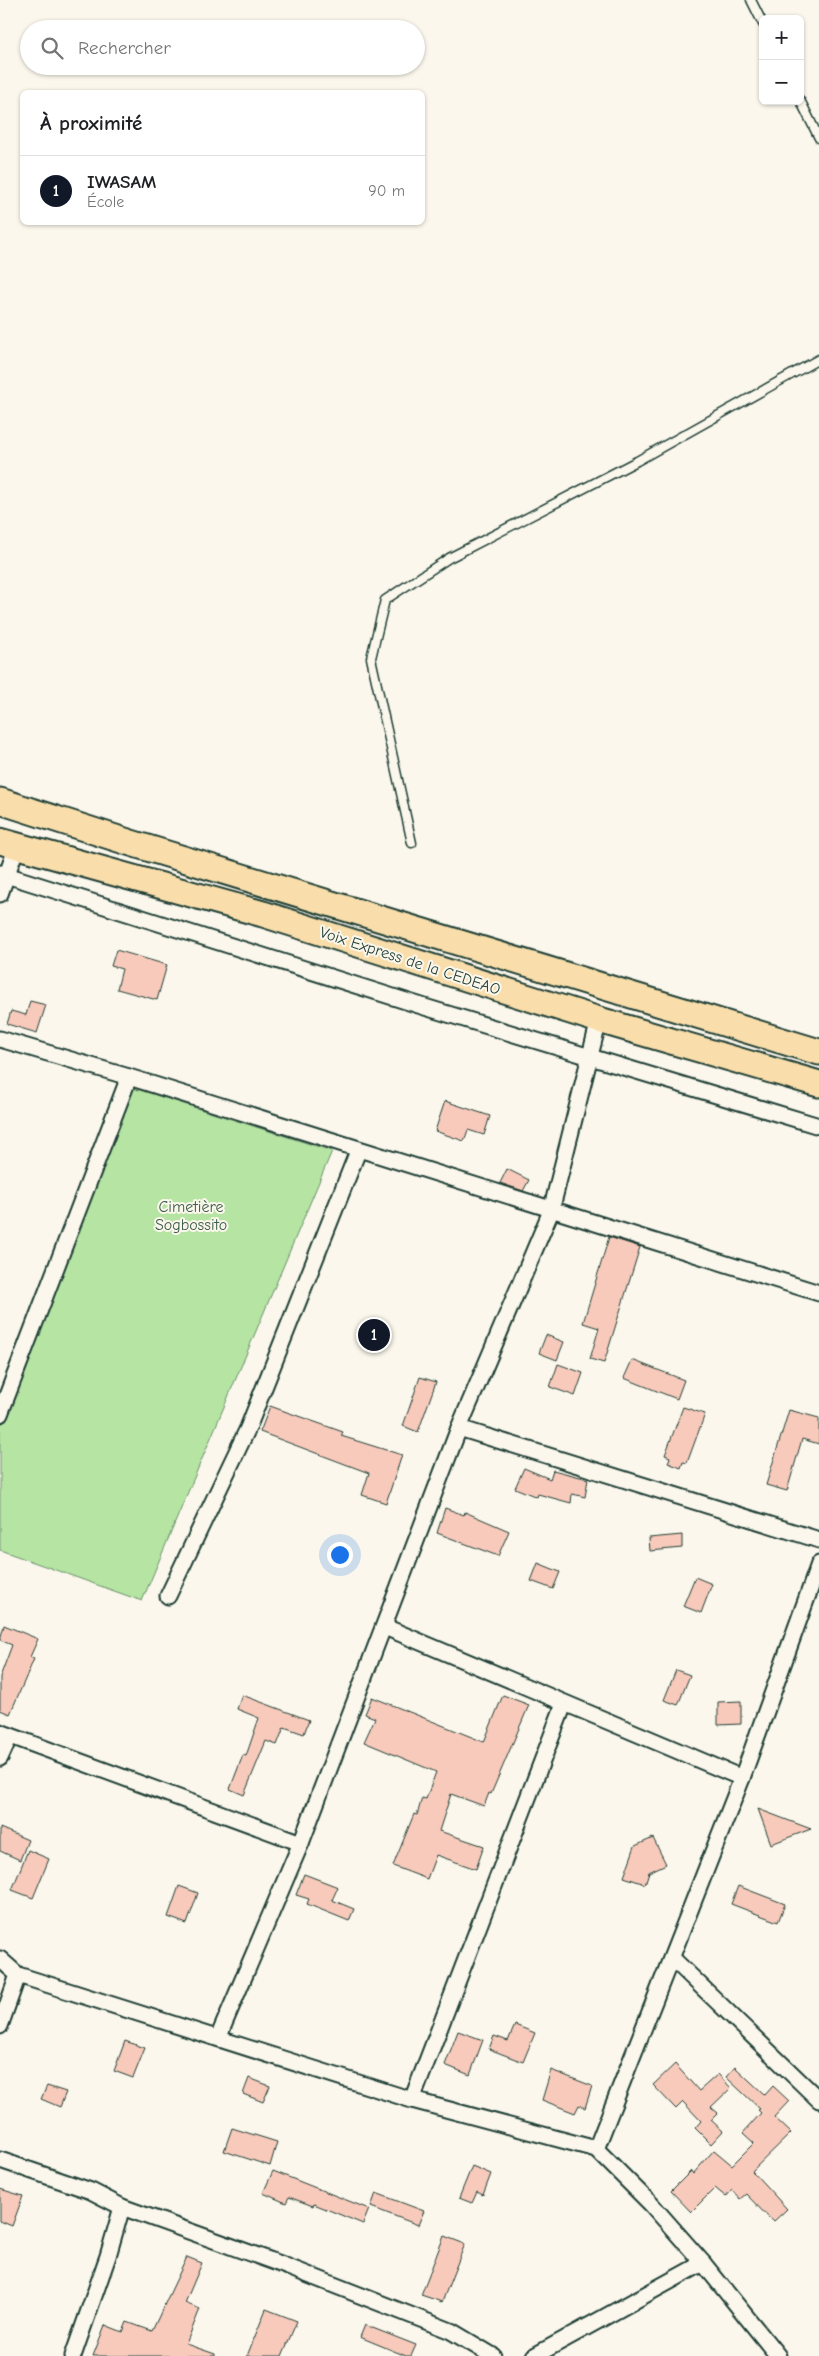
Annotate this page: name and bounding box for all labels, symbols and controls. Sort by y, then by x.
map controls [759,15,804,105]
button: + [759,15,804,60]
search box [20,20,425,75]
icon: search [38,34,66,62]
text: Rechercher [78,37,171,59]
button: − [759,60,804,105]
text: À proximité [40,111,142,135]
text: IWASAM [87,171,156,193]
text: 1 [53,182,59,200]
text: 90 m [368,182,405,200]
text: École [87,193,124,211]
street label: Voix Express de la CEDEAO [317,923,503,999]
park label: Cimetière Sogbossito [155,1198,227,1234]
pin: 1 [358,1316,390,1354]
your location [327,1542,353,1568]

